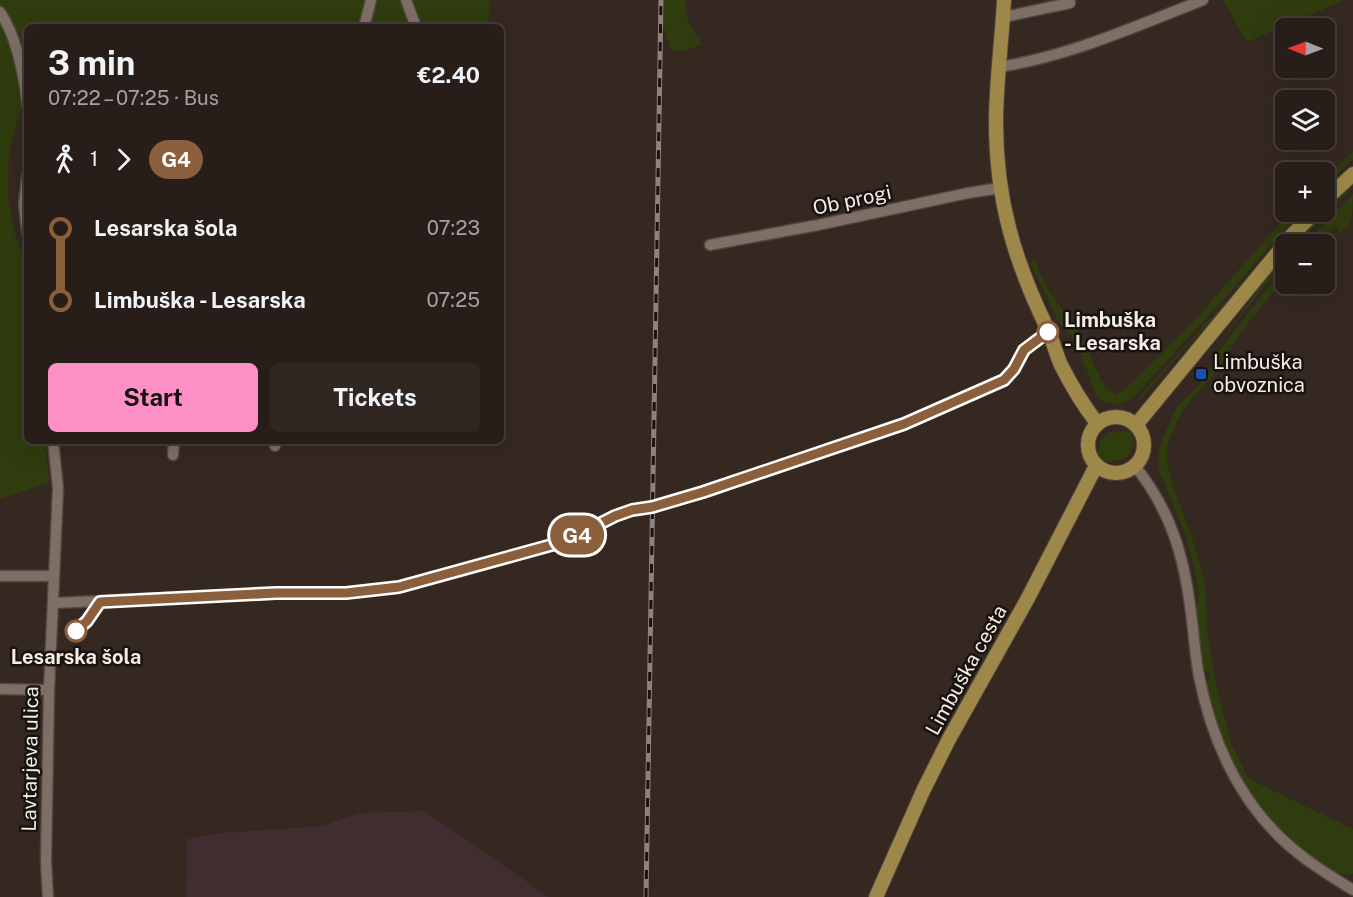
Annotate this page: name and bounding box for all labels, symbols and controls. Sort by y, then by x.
north arrow [1275,18,1335,78]
map controls [1275,18,1335,294]
text: 3 min [48,44,135,82]
text: €2.40 [417,62,480,88]
text: 07:22 – 07:25 · Bus [48,86,219,110]
button: layers [1275,90,1335,150]
icon: walk [48,143,81,176]
icon: forward [107,143,140,176]
text: 1 [90,147,98,171]
text: G4 [161,147,191,172]
button: + [1275,162,1335,222]
street label: Ob progi [811,180,893,220]
text: Lesarska šola [94,215,238,241]
text: 07:23 [427,216,480,240]
button: − [1275,234,1335,294]
text: Limbuška - Lesarska [94,287,306,313]
text: 07:25 [426,288,480,312]
place label: Limbuška - Lesarska [1064,308,1161,355]
marker: Limbuška - Lesarska [1037,321,1059,343]
place label: Limbuška obvoznica [1213,350,1305,397]
button: Start [48,363,258,432]
button: Tickets [270,363,480,432]
marker: Limbuška obvoznica [1194,367,1208,381]
line badge: G4 [550,516,604,554]
text: G4 [562,523,592,548]
street label: Limbuška cesta [920,601,1012,739]
marker: Lesarska šola [65,620,87,642]
place label: Lesarska šola [11,645,141,669]
street label: Lavtarjeva ulica [17,686,43,832]

